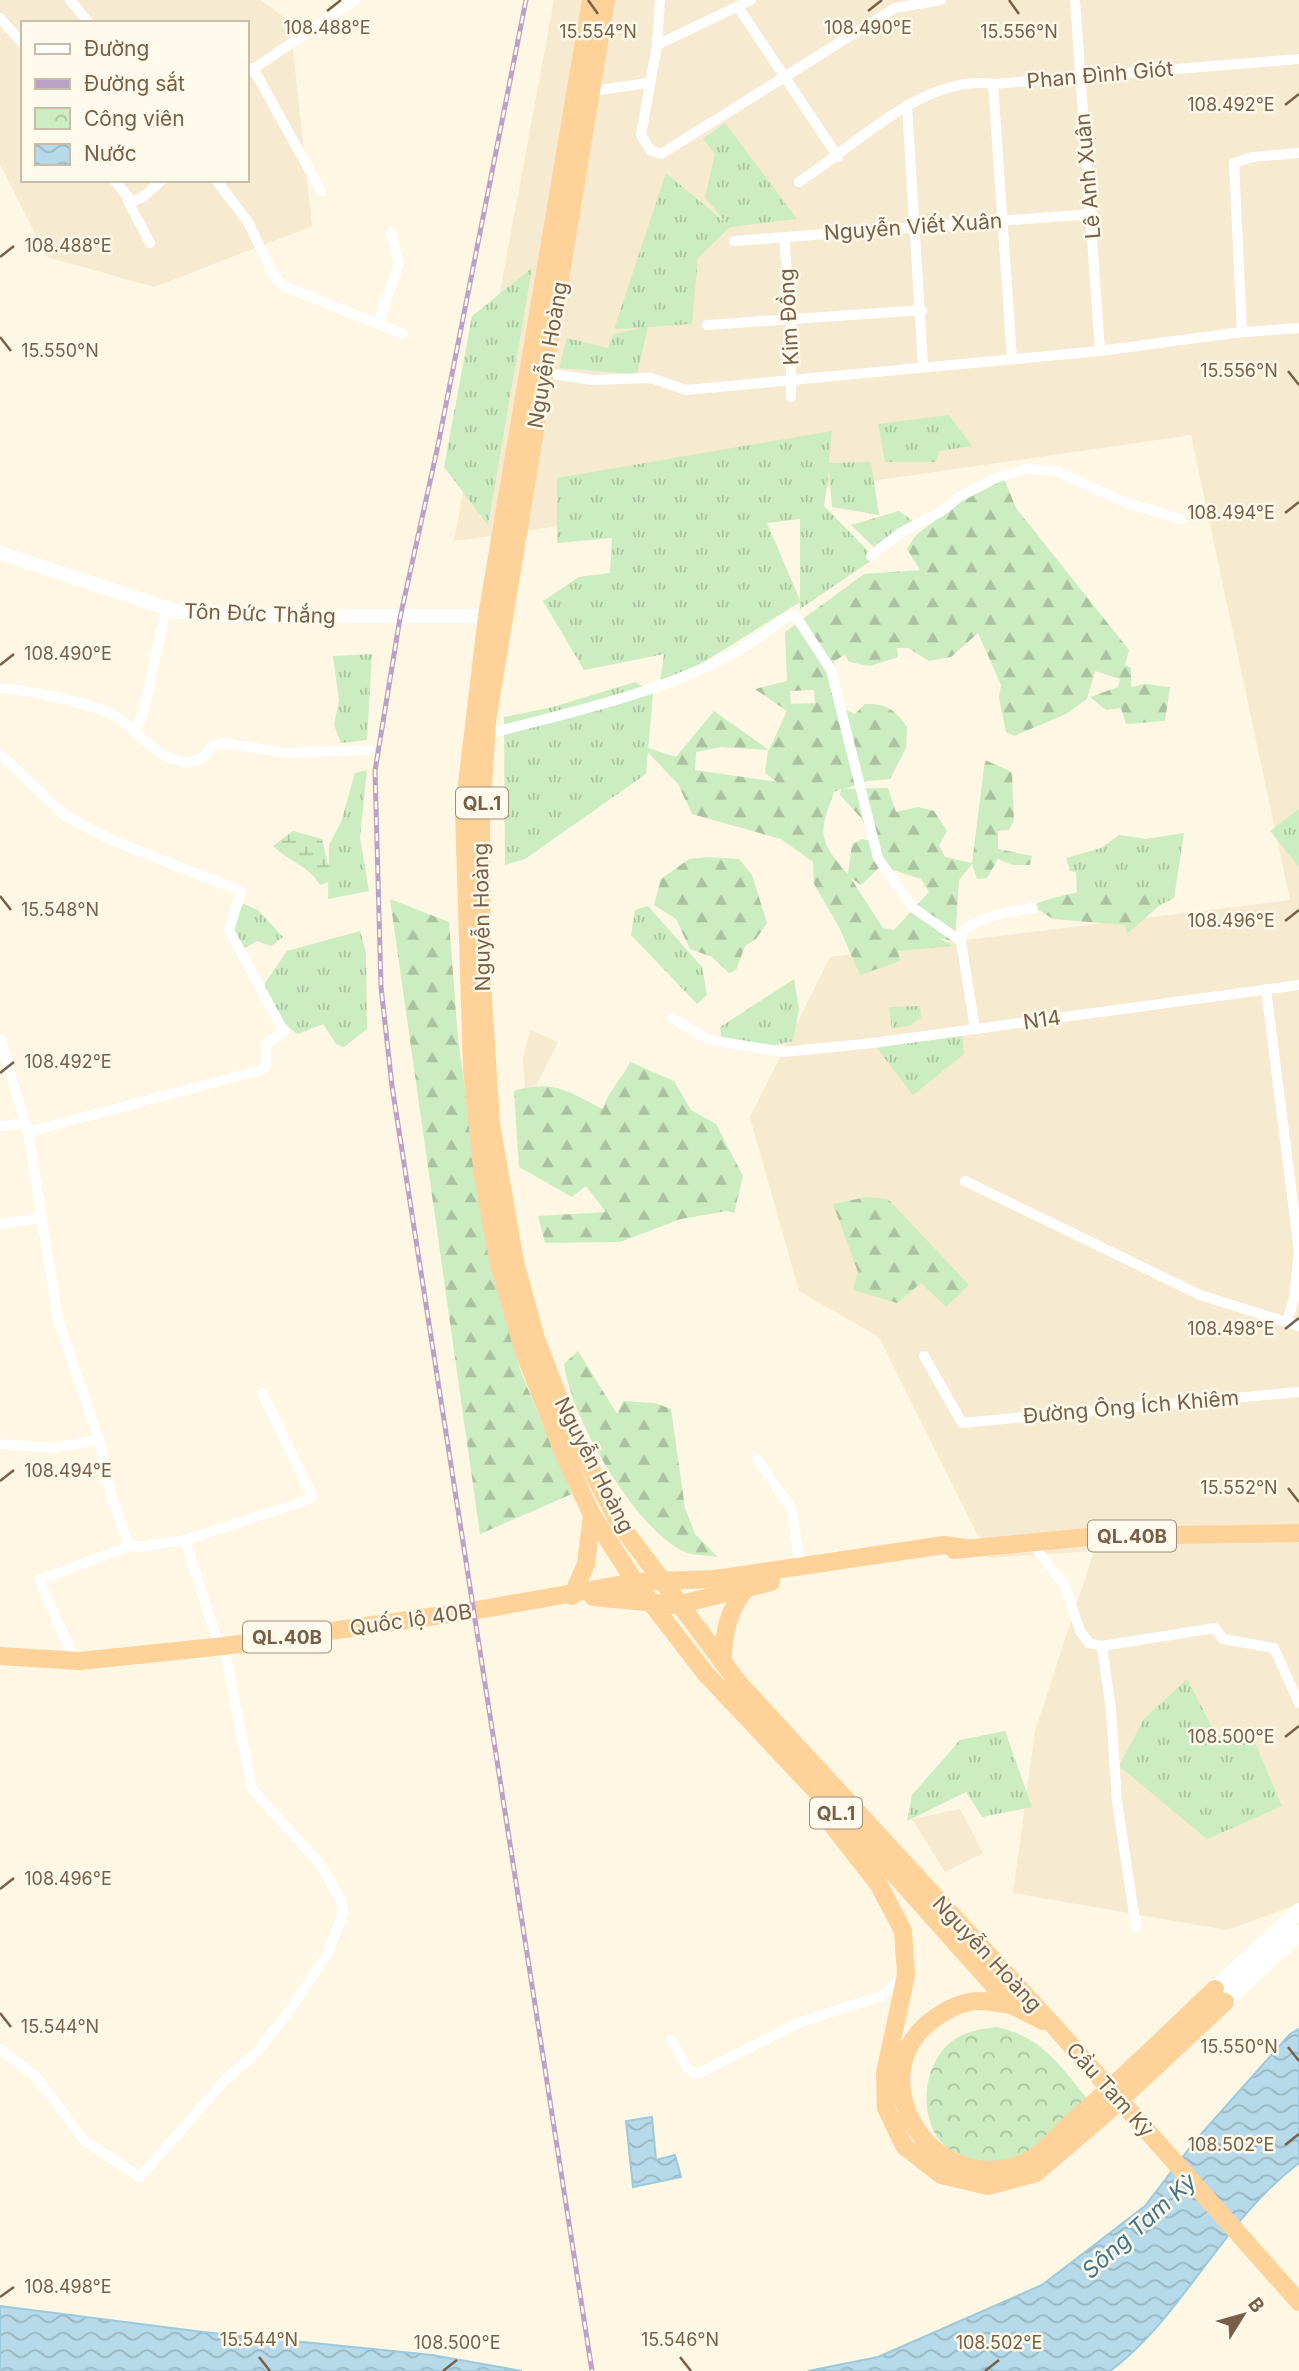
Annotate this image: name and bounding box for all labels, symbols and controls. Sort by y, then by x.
text: 108.488°E [283,17,371,38]
text: 108.490°E [824,17,912,38]
legend [21,21,248,182]
text: 15.554°N [559,21,637,42]
text: 15.556°N [980,21,1058,42]
text: Đường [84,36,149,61]
street label: Phan Đình Giót [1026,56,1174,93]
text: Đường sắt [84,71,185,96]
text: 108.492°E [1187,94,1275,115]
text: Công viên [84,106,185,131]
street label: Lê Anh Xuân [1070,112,1105,240]
text: Nước [84,141,137,166]
street label: Nguyễn Viết Xuân [823,208,1003,245]
text: 108.488°E [24,235,112,256]
street label: Kim Đồng [773,268,804,366]
street label: Nguyễn Hoàng [522,280,573,430]
text: 15.550°N [21,340,99,361]
text: 15.556°N [1200,360,1278,381]
text: 108.494°E [1187,502,1275,523]
street label: Tôn Đức Thắng [184,598,336,629]
text: 108.490°E [24,643,112,664]
road number: QL.1 [456,788,508,818]
street label: Nguyễn Hoàng [468,843,495,991]
text: 15.548°N [21,899,99,920]
text: 108.496°E [1187,910,1275,931]
street label: N14 [1021,1004,1062,1035]
text: 108.492°E [24,1051,112,1072]
text: 108.498°E [1187,1318,1275,1339]
street label: Đường Ông Ích Khiêm [1022,1384,1240,1428]
street label: Nguyễn Hoàng [550,1393,639,1537]
text: 108.494°E [24,1460,112,1481]
text: 15.552°N [1200,1477,1278,1498]
road number: QL.40B [1088,1520,1176,1552]
street label: Quốc lộ 40B [348,1599,474,1640]
road number: QL.40B [243,1622,331,1652]
text: 108.500°E [1187,1726,1275,1747]
road number: QL.1 [810,1798,862,1828]
text: 108.496°E [24,1868,112,1889]
street label: Nguyễn Hoàng [928,1891,1047,2017]
text: 15.544°N [21,2016,99,2037]
text: 15.550°N [1200,2036,1278,2057]
street label: Cầu Tam Kỳ [1061,2037,1159,2142]
text: 108.502°E [1188,2134,1274,2155]
water label: Sông Tam Kỳ [1076,2167,1203,2285]
text: 108.498°E [24,2276,112,2297]
north arrow [1208,2280,1278,2350]
text: B [1243,2293,1269,2317]
text: 15.544°N [220,2329,298,2350]
text: 15.546°N [641,2329,719,2350]
text: 108.500°E [413,2332,501,2353]
text: 108.502°E [956,2332,1042,2353]

